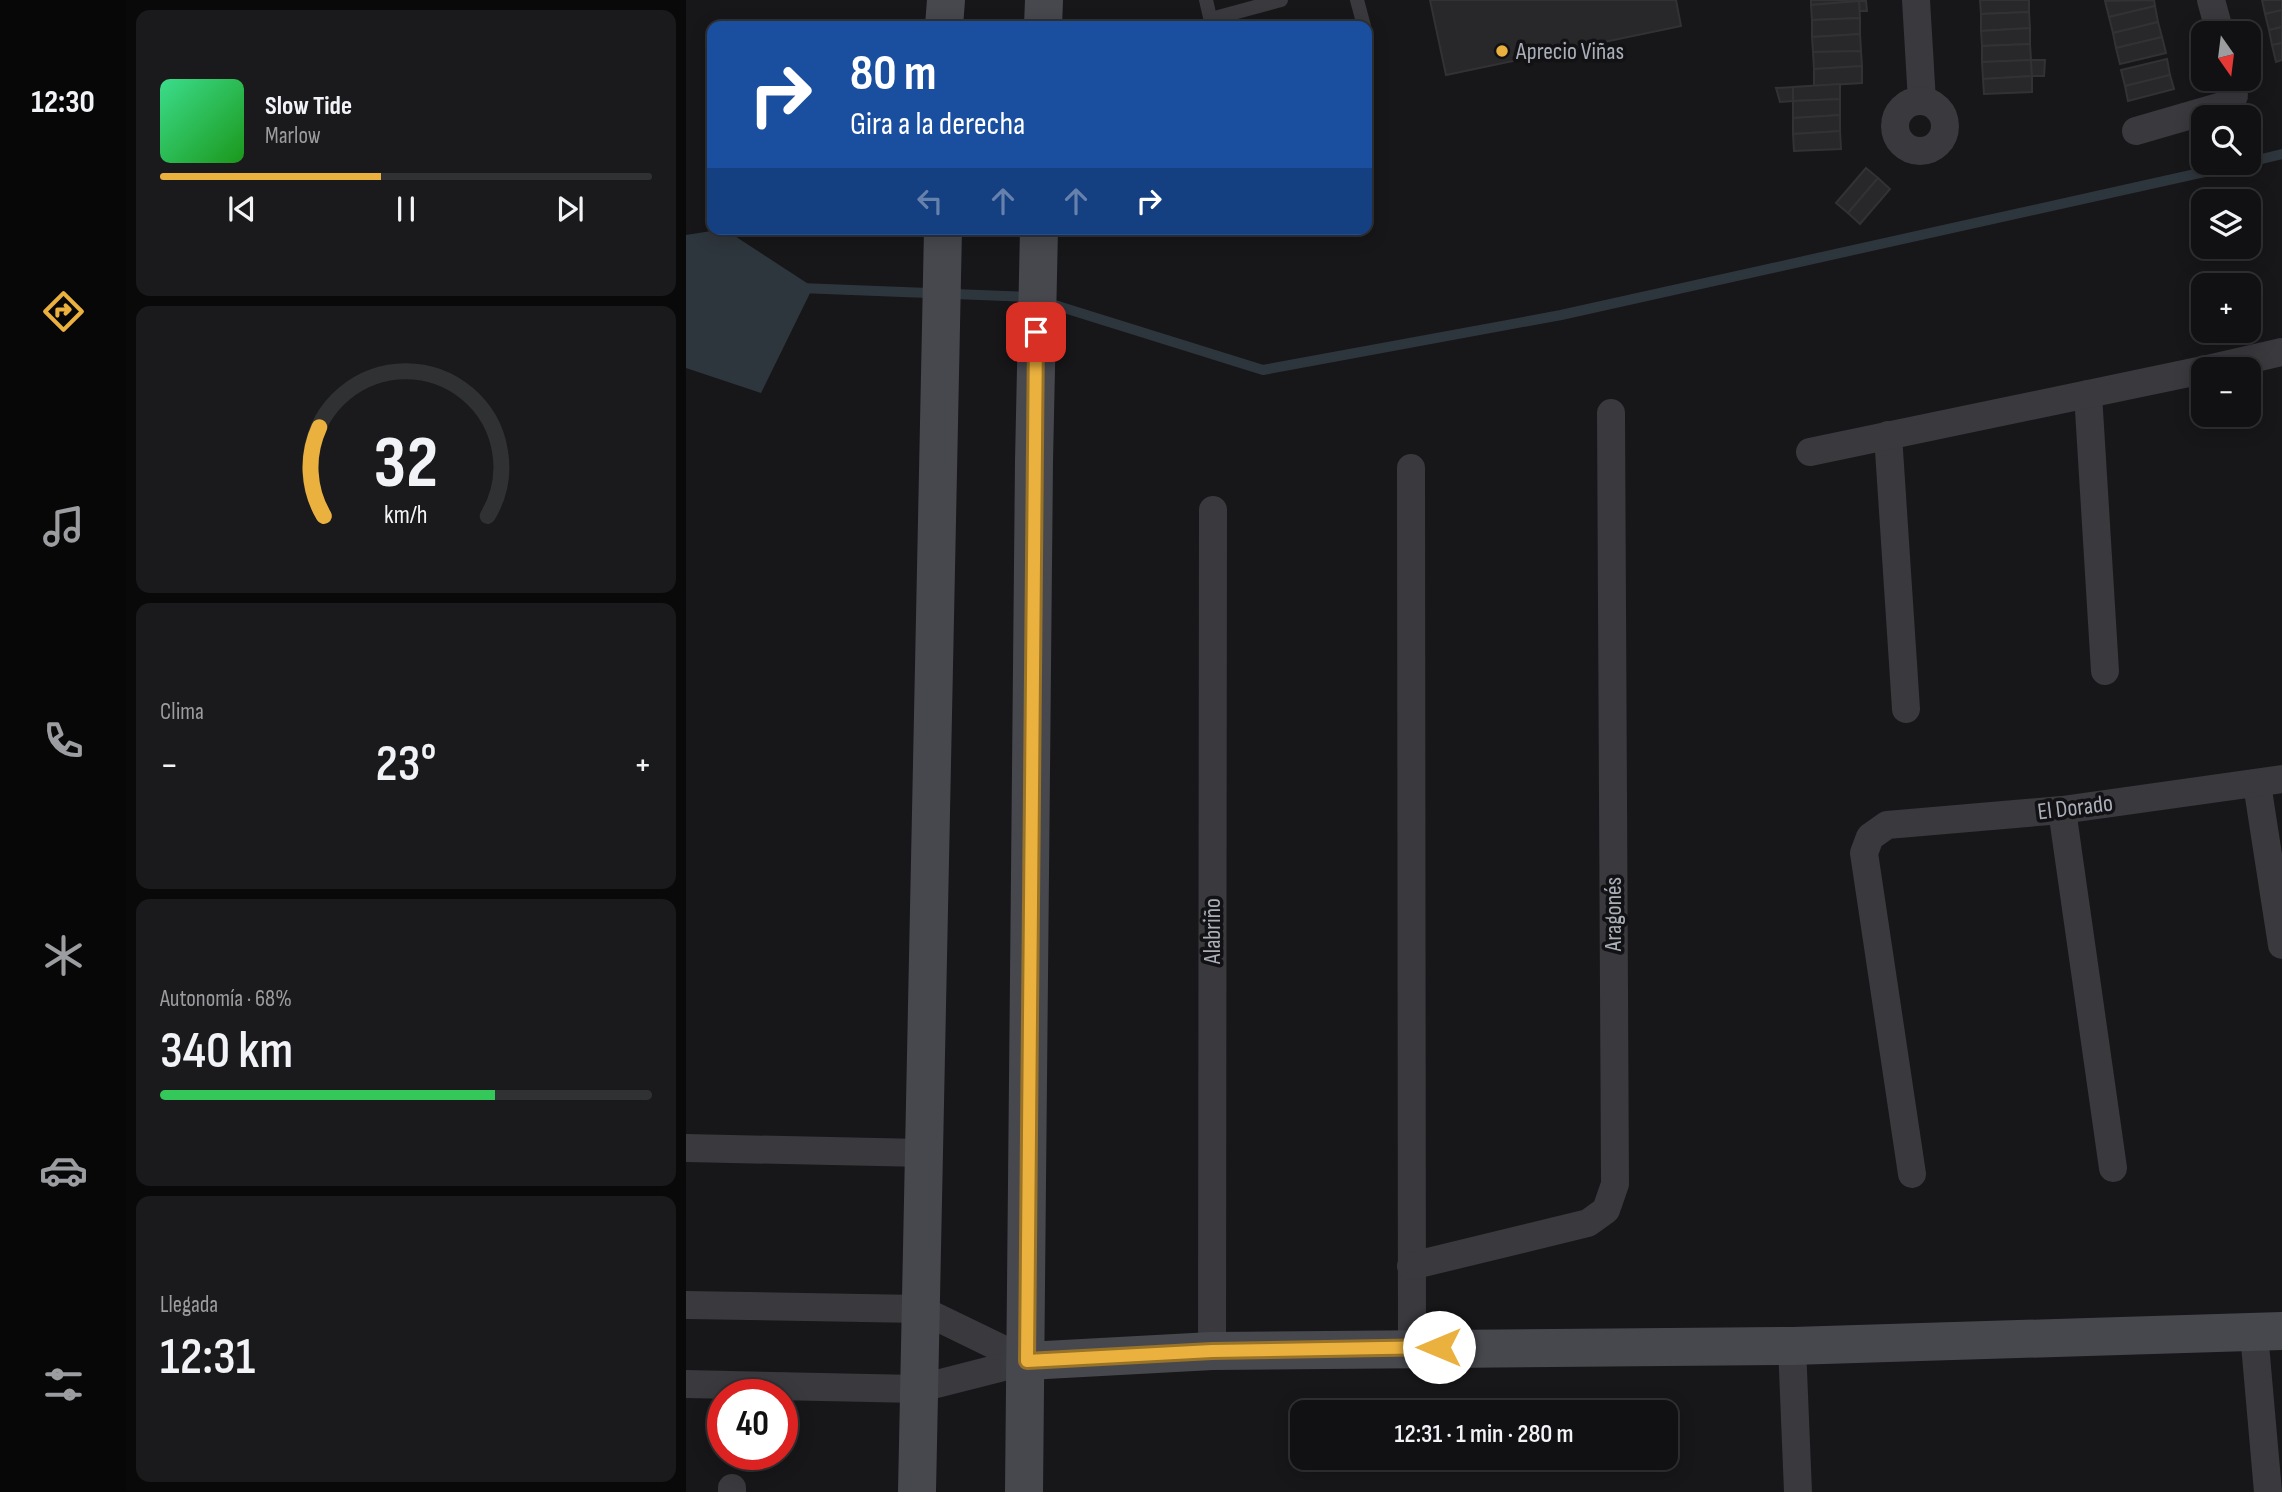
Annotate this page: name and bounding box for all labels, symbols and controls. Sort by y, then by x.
north arrow [2191,21,2261,91]
map controls [2191,21,2261,427]
place label: Aprecio Viñas [1515,37,1624,66]
marker: Aprecio Viñas [1494,43,1510,59]
text: 80 m [850,45,937,104]
icon: right [735,49,826,140]
text: 12:30 [31,83,95,122]
text: Slow Tide [265,91,352,122]
text: Gira a la derecha [850,105,1025,144]
button: search [2191,105,2261,175]
text: Marlow [265,122,321,150]
icon: left [911,182,949,220]
icon: ahead [984,182,1022,220]
icon: ahead [1057,182,1095,220]
icon: right [1130,182,1168,220]
button: layers [2191,189,2261,259]
icon: previous [223,190,261,228]
icon: pause [387,190,425,228]
icon: next [551,190,589,228]
button: + [2191,273,2261,343]
icon: directions [39,287,88,336]
pin [1006,302,1066,362]
icon: arrive [1017,313,1055,351]
button: − [2191,357,2261,427]
text: 32 [374,420,438,508]
text: km/h [384,499,428,530]
icon: music [39,502,88,551]
text: Clima [160,698,204,726]
icon: phone [39,716,88,765]
text: 23° [376,733,436,796]
text: − [160,743,179,788]
text: + [633,743,652,788]
street label: El Dorado [2036,788,2114,826]
street label: Aragonés [1599,877,1628,952]
street label: Alabriño [1198,898,1227,965]
icon: climate [39,931,88,980]
text: Autonomía · 68% [160,985,292,1013]
text: 340 km [160,1020,293,1083]
icon: car [39,1146,88,1195]
text: Llegada [160,1291,218,1319]
position arrow [1402,1310,1476,1384]
text: 12:31 [160,1326,255,1389]
icon: filters [39,1360,88,1409]
speed limit sign: 40 [707,1379,798,1470]
text: 12:31 · 1 min · 280 m [1395,1419,1573,1450]

